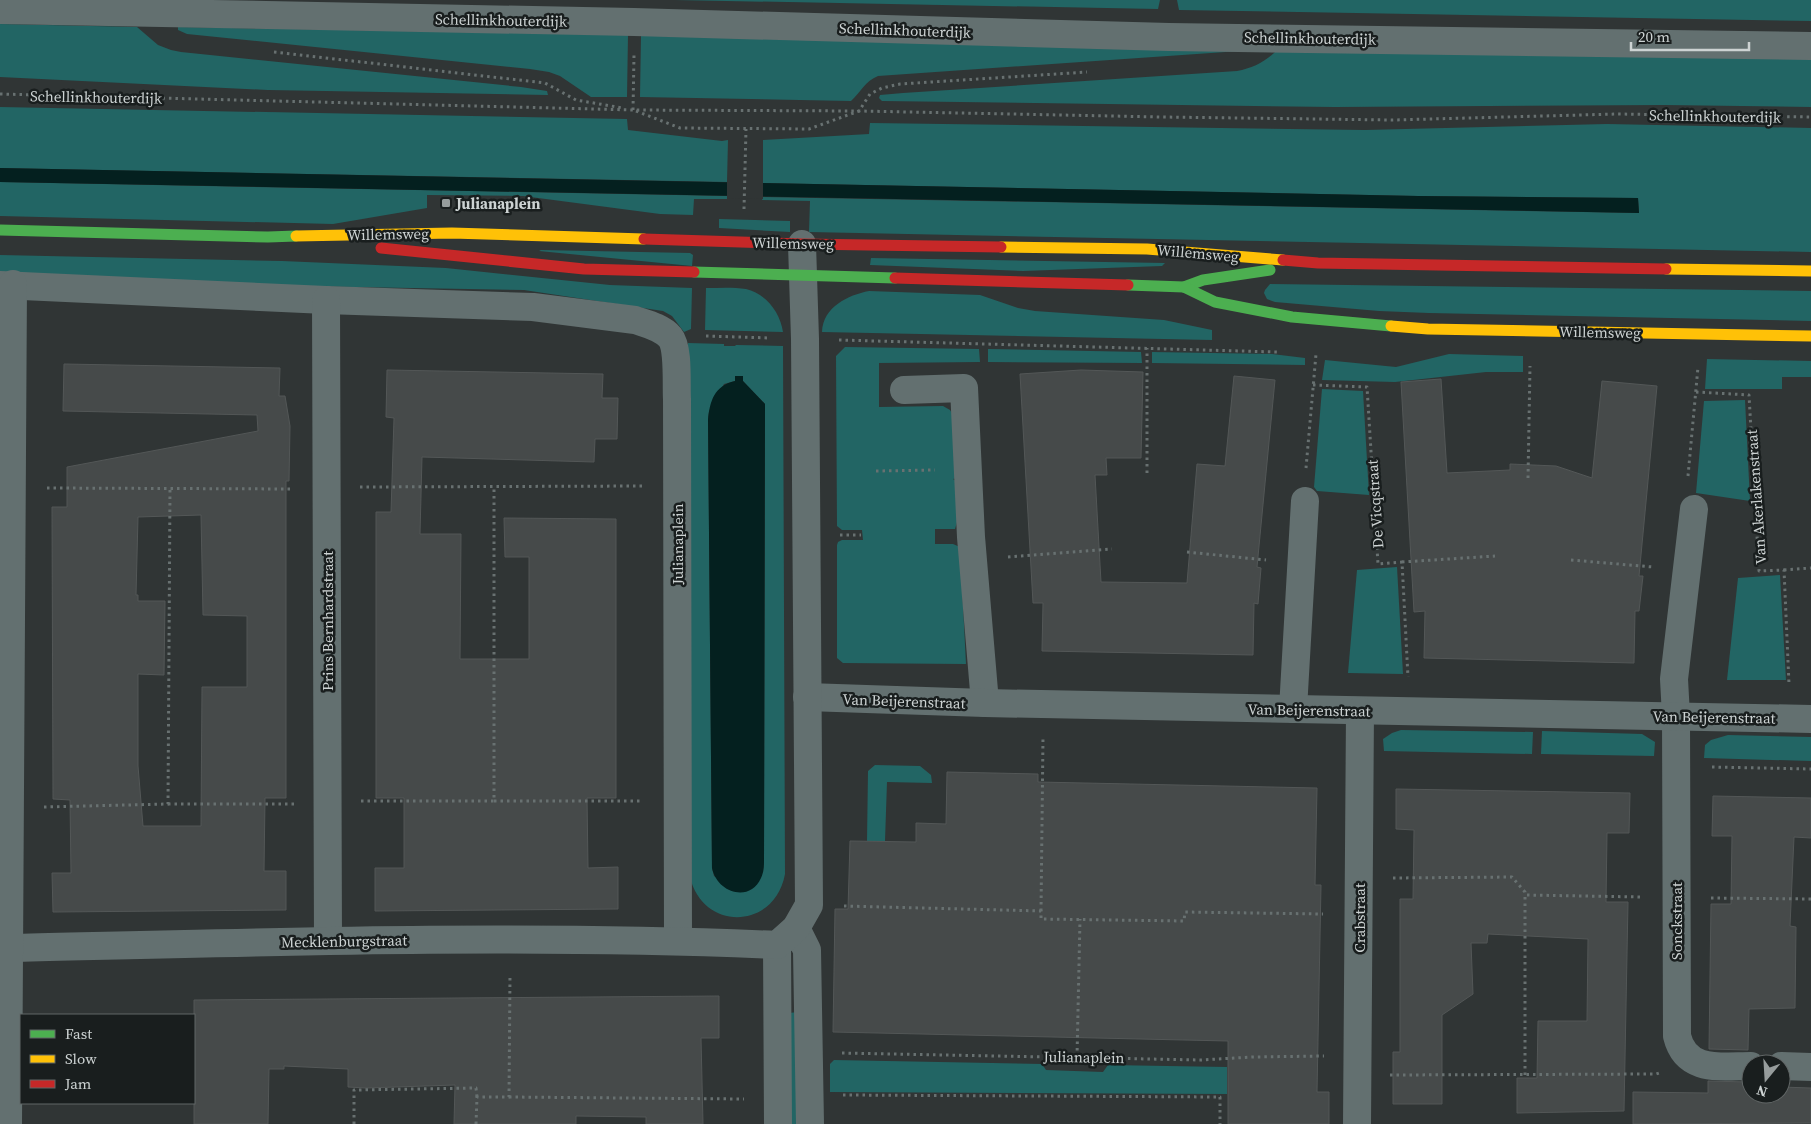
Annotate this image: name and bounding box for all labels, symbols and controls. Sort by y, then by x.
street label: Schellinkhouterdijk [435,8,568,32]
street label: Schellinkhouterdijk [839,17,972,43]
scale bar [1631,20,1748,52]
street label: Schellinkhouterdijk [1244,26,1377,50]
text: 20 m [1638,26,1670,47]
street label: Schellinkhouterdijk [30,85,163,109]
street label: Schellinkhouterdijk [1649,104,1782,128]
place label: Julianaplein [455,193,541,214]
marker: Julianaplein [440,197,452,209]
street label: Willemsweg [347,223,429,245]
street label: Willemsweg [752,232,834,254]
street label: Willemsweg [1156,239,1240,267]
street label: Willemsweg [1559,321,1641,343]
street label: Van Akerlakenstraat [1741,429,1771,565]
street label: De Vicqstraat [1361,459,1389,549]
street label: Julianaplein [667,503,688,586]
street label: Prins Bernhardstraat [317,551,338,691]
street label: Van Beijerenstraat [842,688,966,714]
street label: Van Beijerenstraat [1247,698,1371,722]
street label: Van Beijerenstraat [1652,705,1776,729]
street label: Sonckstraat [1666,882,1687,960]
street label: Crabstraat [1349,883,1370,953]
street label: Mecklenburgstraat [281,929,407,953]
legend [20,1014,195,1104]
text: Fast [65,1023,92,1044]
street label: Julianaplein [1042,1046,1125,1068]
text: Slow [65,1048,97,1069]
north arrow [1741,1054,1791,1104]
text: Jam [64,1073,92,1094]
text: N [1754,1080,1770,1102]

